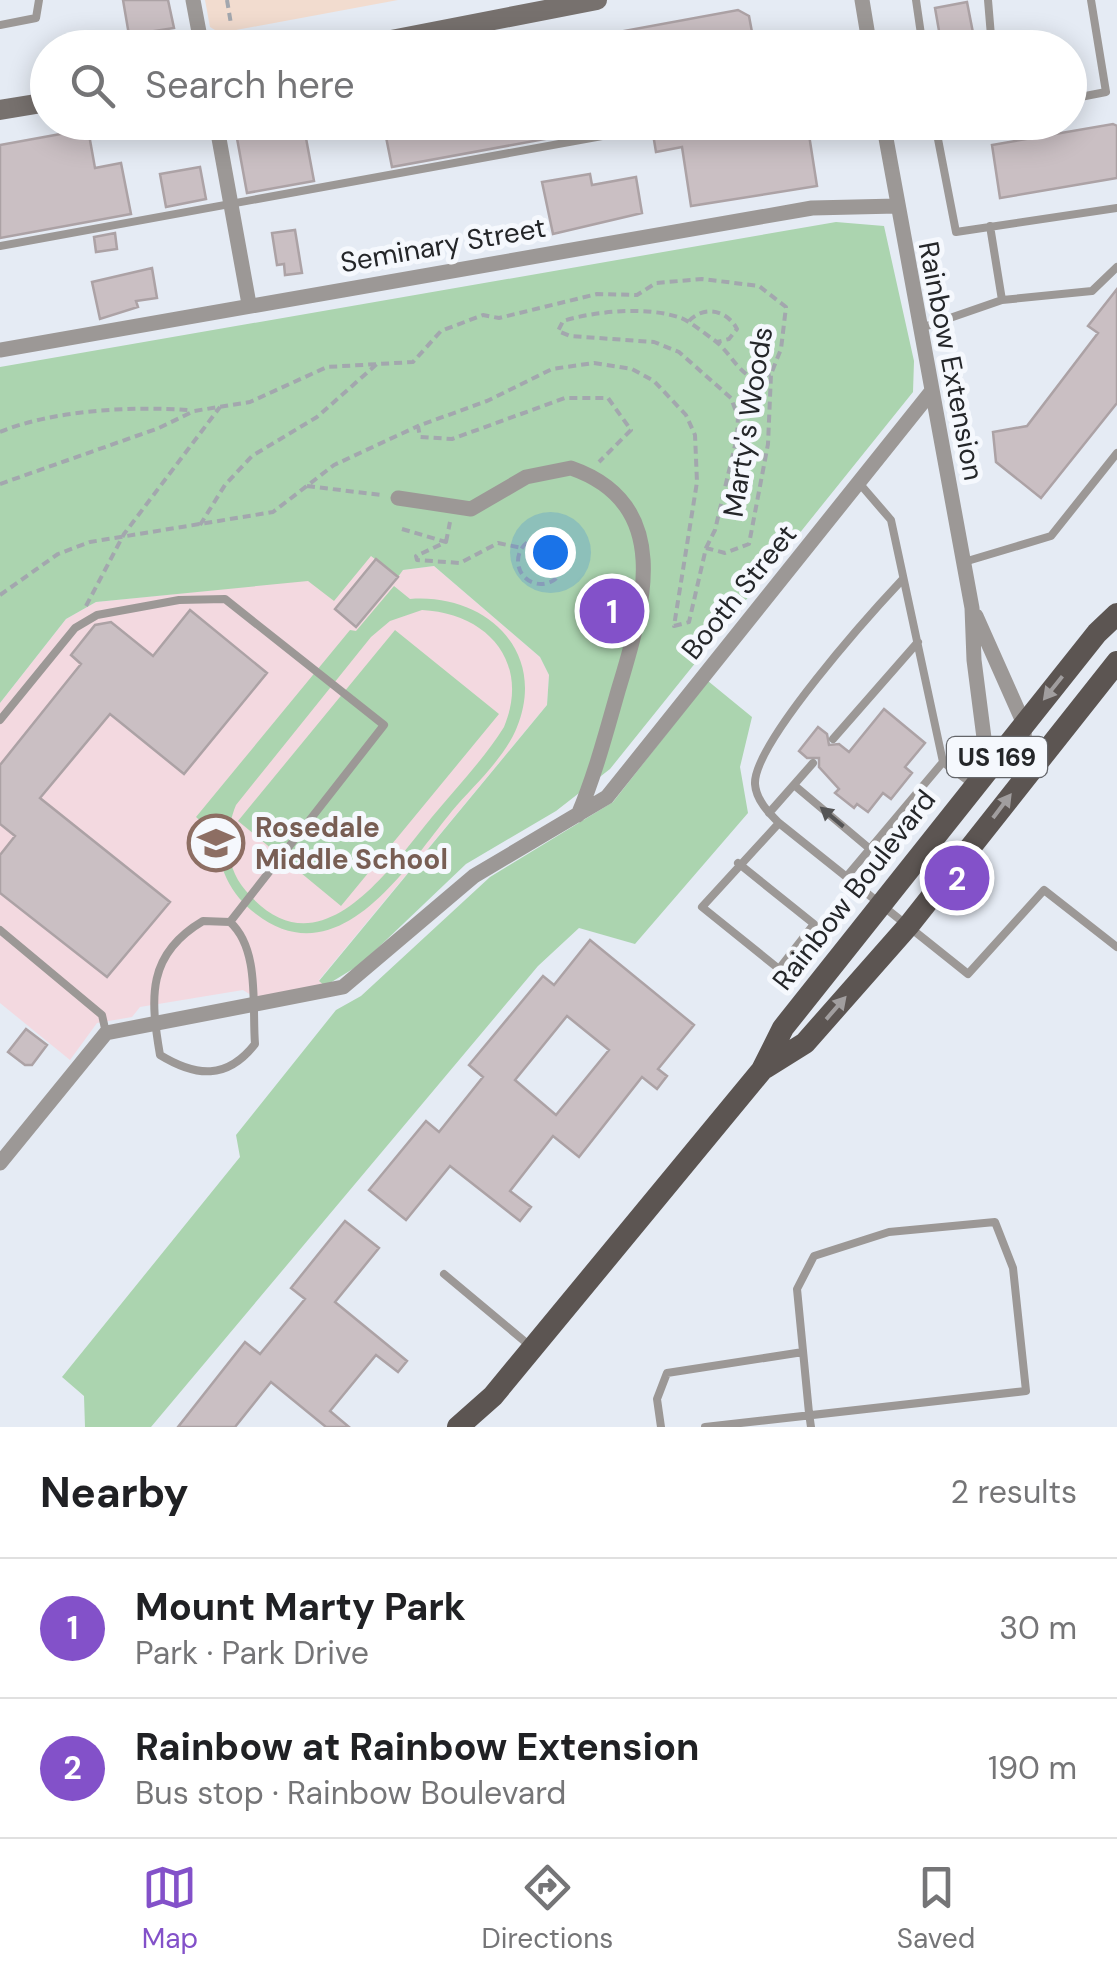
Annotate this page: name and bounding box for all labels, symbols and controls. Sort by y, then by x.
search box [30,30,1087,140]
icon: search [65,58,120,113]
text: Search here [145,60,355,110]
street label: Seminary Street [337,209,549,281]
street label: Rainbow Extension [910,238,992,484]
street label: Marty's Woods [715,324,781,520]
street label: Booth Street [673,517,805,667]
your location [525,527,576,578]
pin: 1 [580,574,644,648]
one-way arrow [1043,675,1064,700]
road number: US 169 [947,737,1047,777]
street label: Rainbow Boulevard [764,782,944,998]
one-way arrow [991,793,1011,819]
one-way arrow [819,807,844,828]
place label: Rosedale Middle School [255,809,448,878]
school or university icon: Rosedale Middle School [186,813,246,873]
pin: 2 [924,840,990,916]
one-way arrow [824,996,846,1021]
text: Nearby [40,1465,189,1520]
text: 2 results [951,1471,1077,1513]
text: Mount Marty Park [135,1582,466,1632]
text: 1 [67,1607,78,1649]
text: 30 m [999,1607,1077,1649]
text: Park · Park Drive [135,1632,369,1674]
text: Rainbow at Rainbow Extension [135,1722,700,1772]
text: 2 [63,1747,82,1789]
text: 190 m [988,1747,1077,1789]
text: Bus stop · Rainbow Boulevard [135,1772,566,1814]
tab: Map [142,1860,198,1957]
tab: Directions [482,1860,613,1957]
tab: Saved [897,1860,975,1957]

